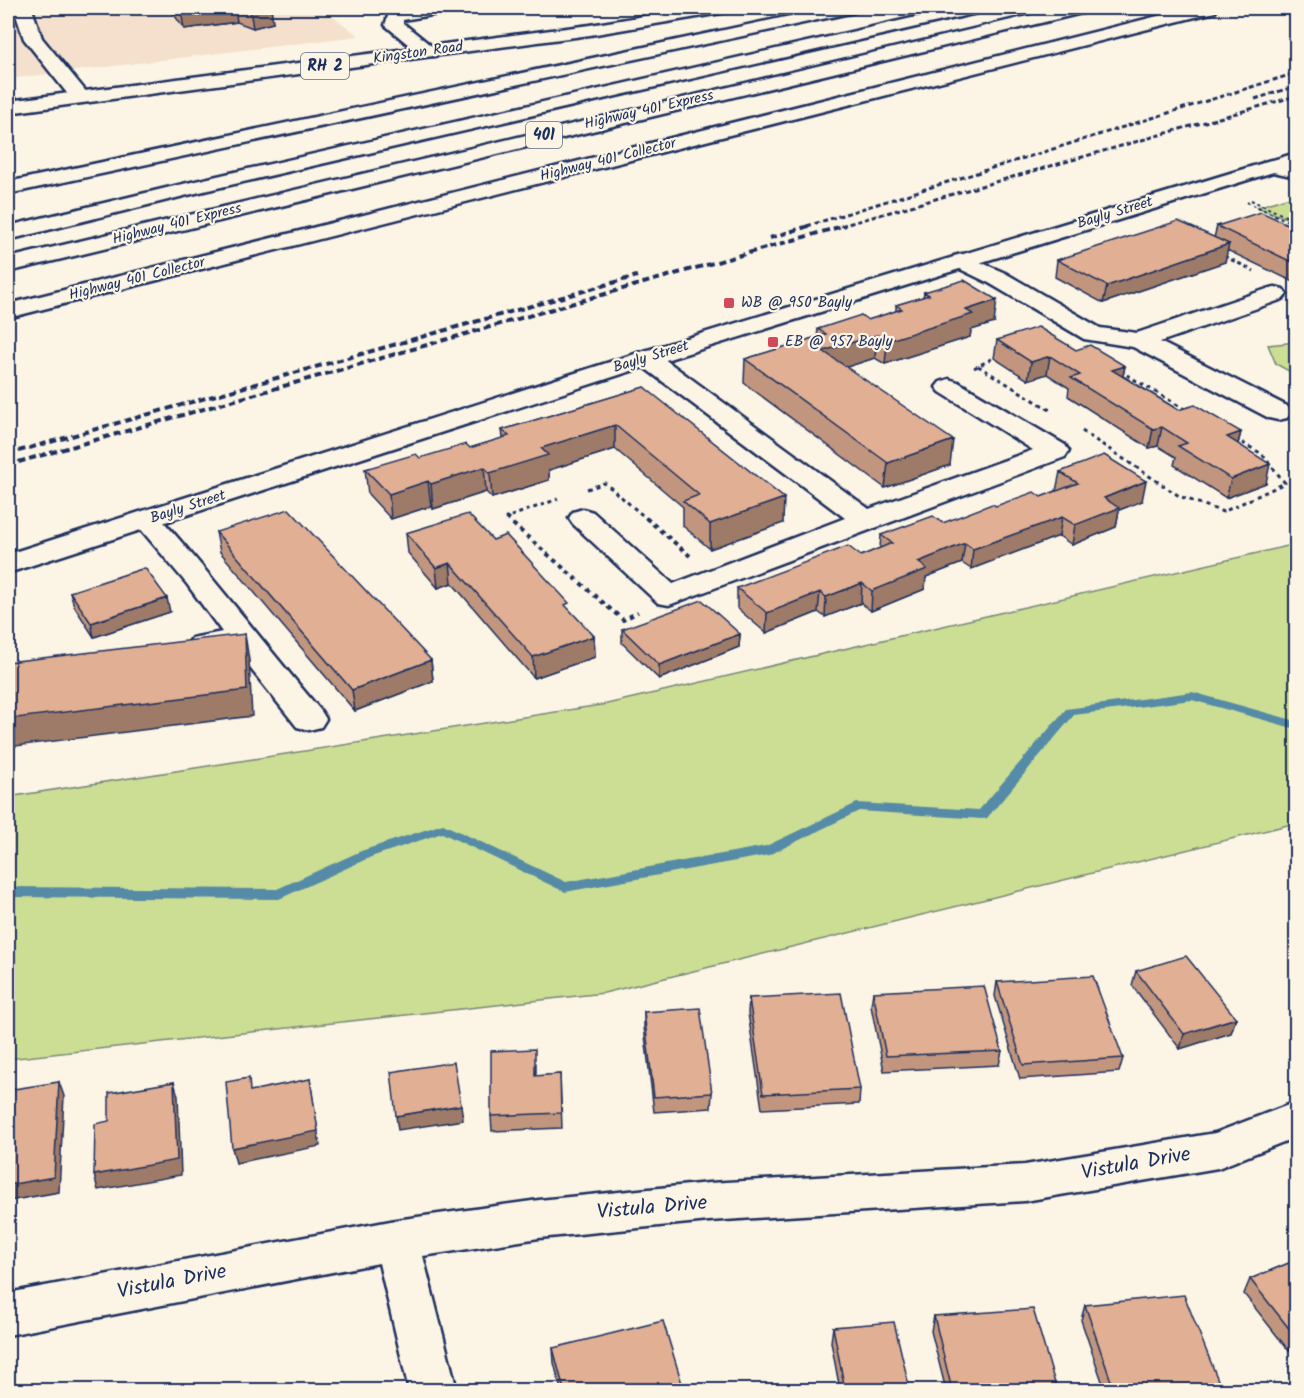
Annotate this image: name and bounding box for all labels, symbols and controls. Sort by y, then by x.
street label: Kingston Road [371,35,465,71]
road number: RH 2 [301,53,349,79]
street label: Highway 401 Express [582,83,717,137]
road number: 401 [526,122,562,148]
street label: Highway 401 Collector [537,131,680,189]
street label: Bayly Street [1074,190,1156,236]
street label: Highway 401 Express [110,196,245,252]
street label: Highway 401 Collector [66,250,209,308]
place label: WB @ 950 Bayly [741,291,853,315]
marker: WB @ 950 Bayly [722,296,736,310]
place label: EB @ 957 Bayly [785,330,893,354]
street label: Bayly Street [610,334,692,380]
marker: EB @ 957 Bayly [766,335,780,349]
street label: Bayly Street [147,483,229,531]
street label: Vistula Drive [1079,1138,1194,1190]
street label: Vistula Drive [595,1187,709,1229]
street label: Vistula Drive [115,1255,230,1309]

